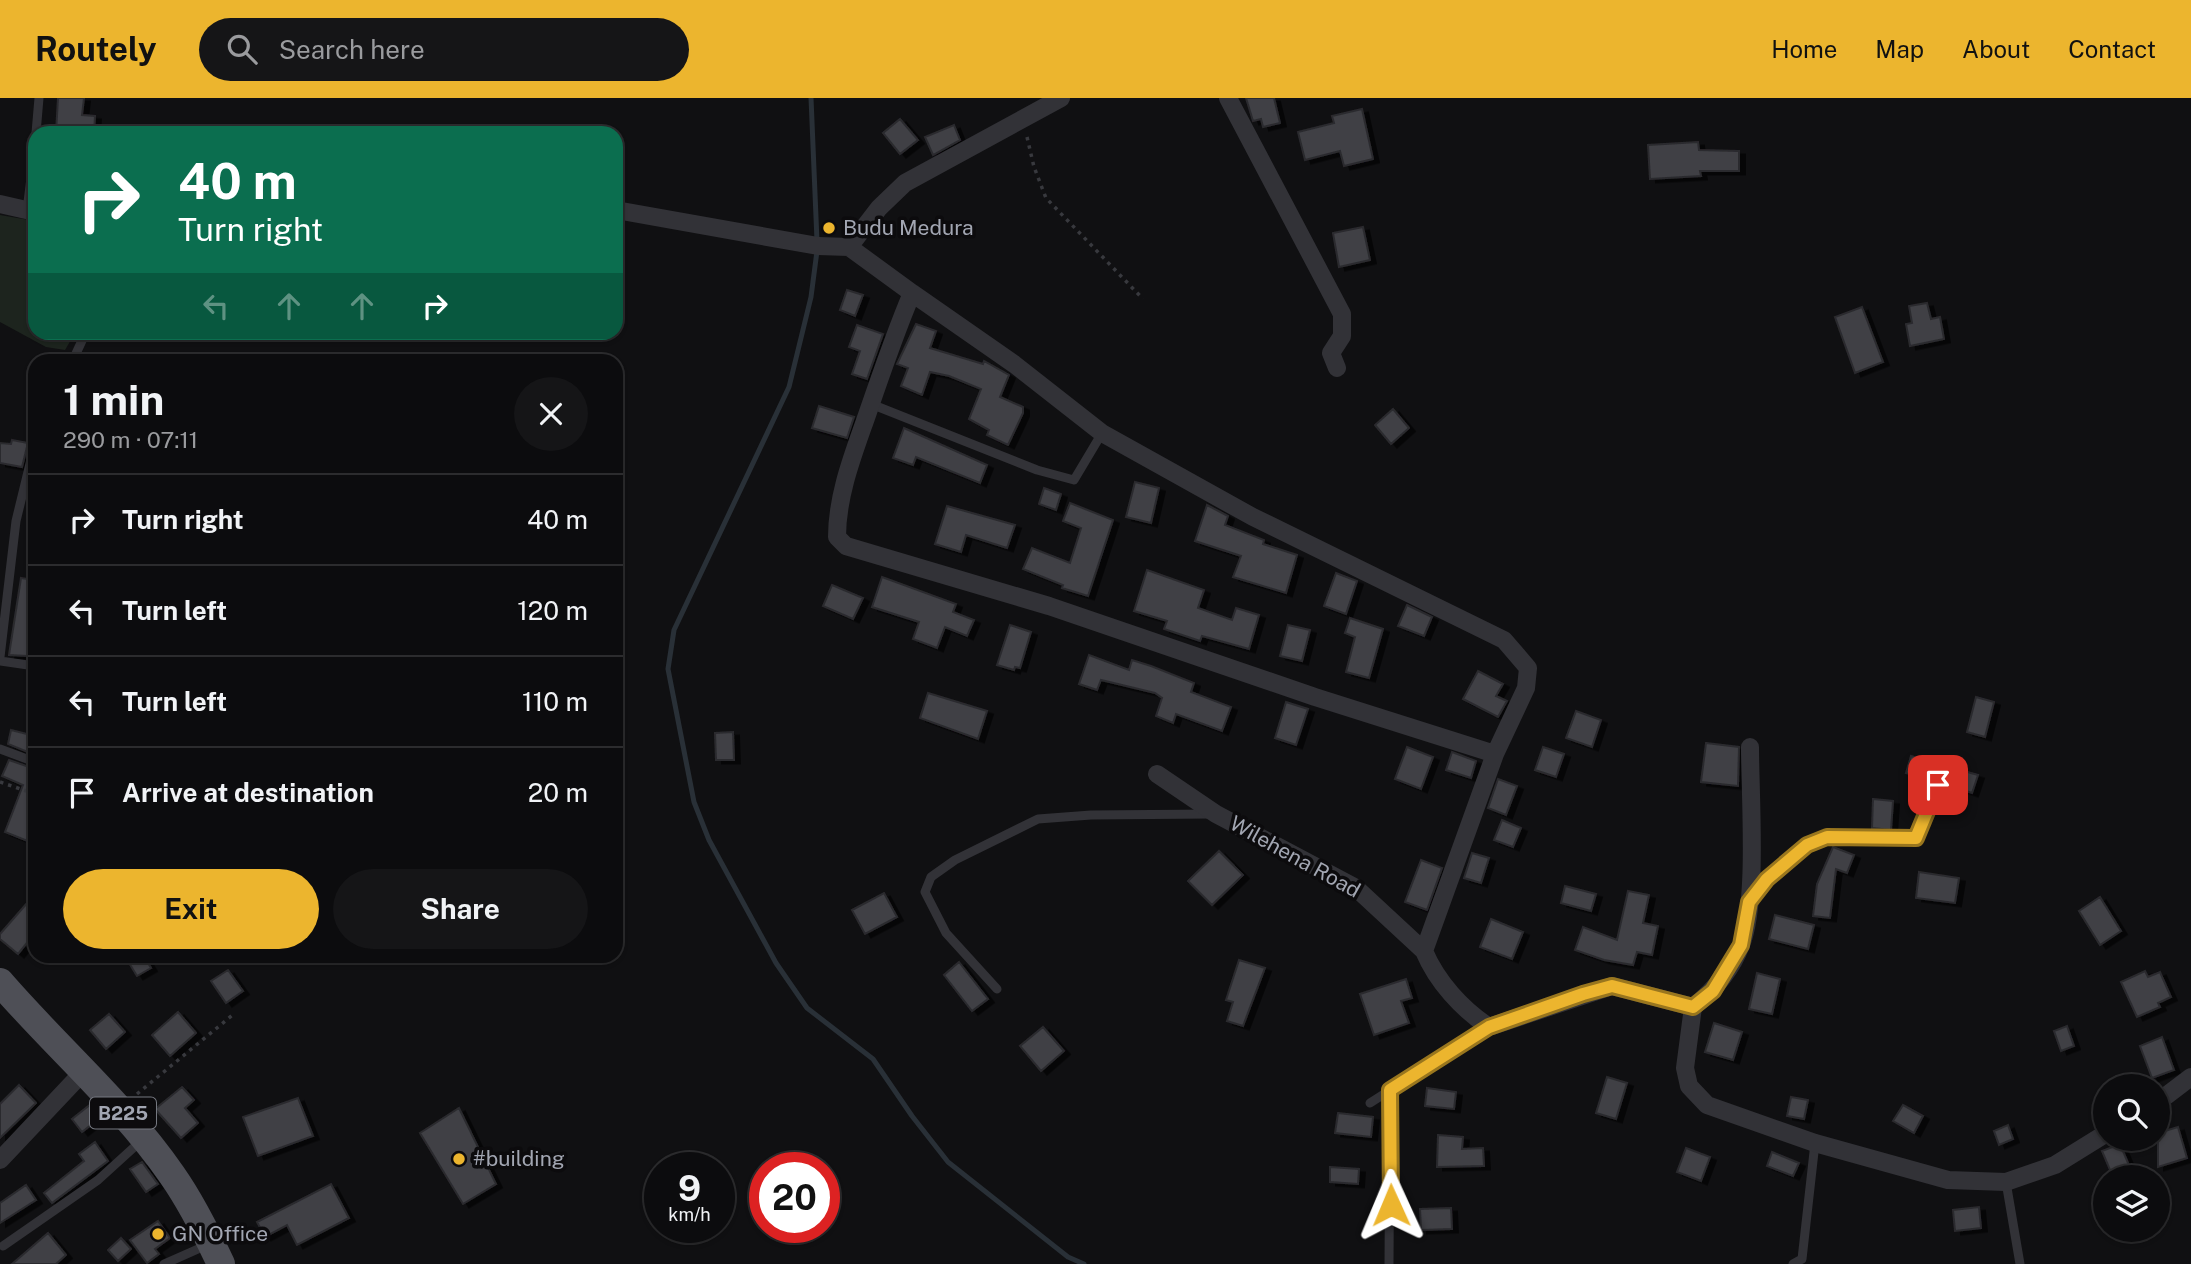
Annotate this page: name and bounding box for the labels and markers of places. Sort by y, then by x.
place label: Budu Medura [843,215,974,240]
marker: Budu Medura [821,220,837,236]
pin [1908,755,1968,815]
place label: #building [473,1146,565,1171]
marker: #building [451,1151,467,1167]
place label: GN Office [172,1221,268,1246]
marker: GN Office [150,1226,166,1242]

